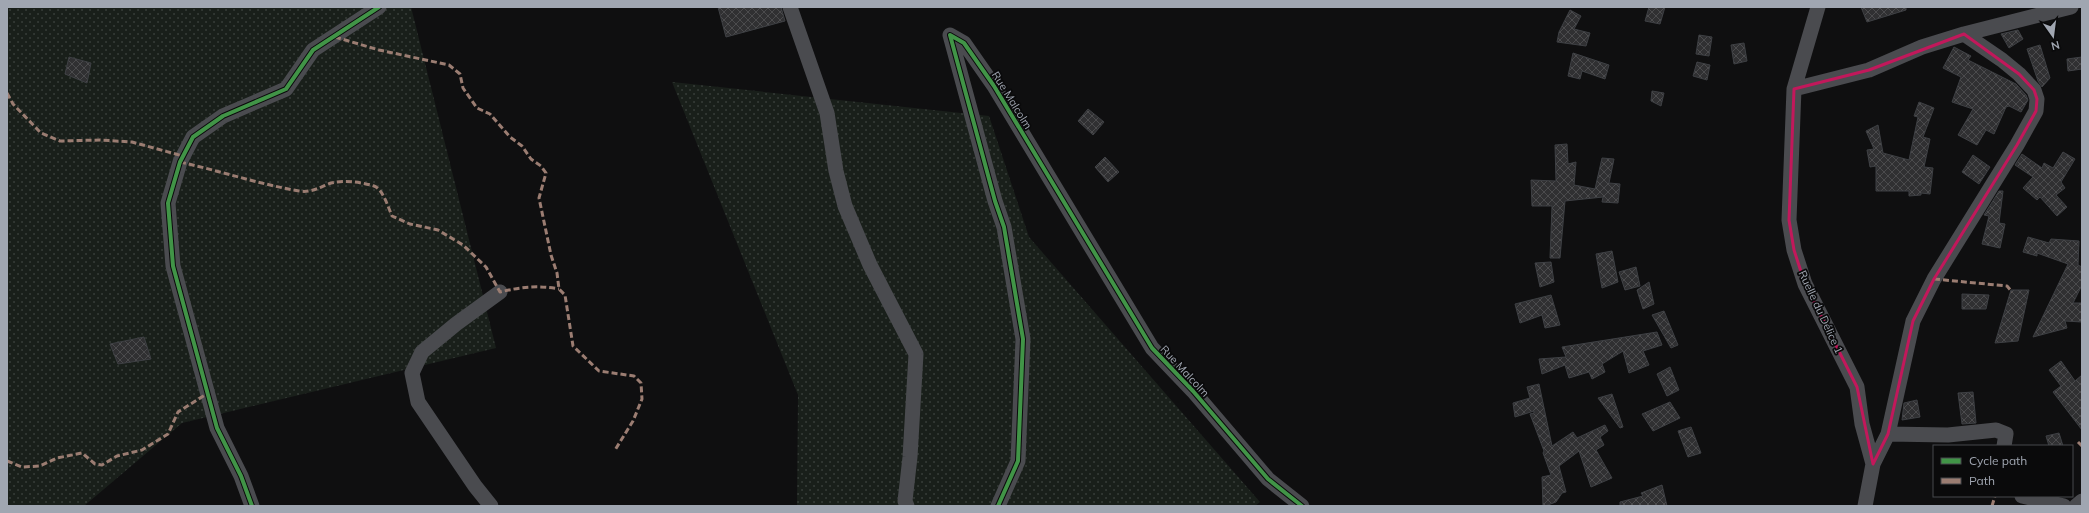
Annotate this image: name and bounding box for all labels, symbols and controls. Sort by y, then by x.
north arrow [2033,16,2073,56]
text: N [2050,38,2061,54]
street label: Rue Malcolm [989,69,1035,131]
street label: Ruelle du Délice 1 [1796,268,1846,356]
street label: Rue Malcolm [1158,342,1212,400]
legend [1933,445,2073,497]
text: Cycle path [1969,453,2027,468]
text: Path [1969,473,1995,488]

